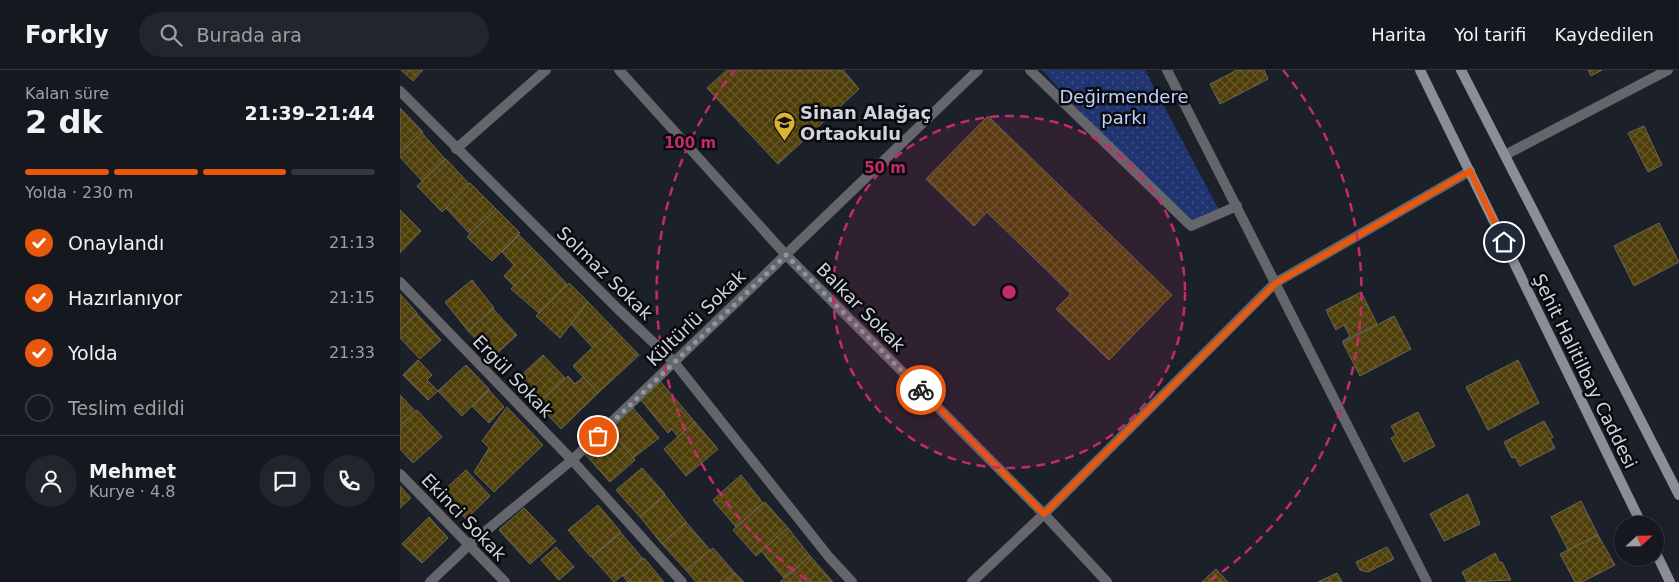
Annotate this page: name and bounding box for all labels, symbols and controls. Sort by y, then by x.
search box [139,12,489,57]
text: Forkly [25,21,109,49]
icon: search [157,21,185,49]
text: Burada ara [197,24,302,46]
text: Harita [1371,24,1426,45]
text: Yol tarifi [1454,24,1526,45]
text: Kaydedilen [1554,24,1654,45]
text: Kalan süre [25,84,109,103]
park label: Değirmendere parkı [1059,86,1189,128]
text: 21:39–21:44 [245,102,375,124]
place label: Sinan Alağaç Ortaokulu [800,102,931,144]
text: 2 dk [25,103,103,141]
school or university icon: Sinan Alağaç Ortaokulu [772,110,796,141]
text: 100 m [664,134,716,152]
text: 50 m [864,159,906,177]
text: Yolda · 230 m [25,183,133,202]
pin [1483,221,1525,263]
street label: Solmaz Sokak [553,222,658,324]
icon: home [1490,228,1518,256]
icon: check [25,229,53,257]
text: Onaylandı [68,232,164,254]
text: 21:13 [329,233,375,252]
street label: Balkar Sokak [812,258,910,356]
street label: Kültürlü Sokak [642,265,750,370]
street label: Şehit Halitilbay Caddesi [1529,270,1641,472]
centre of rings [1000,283,1018,301]
icon: check [25,284,53,312]
text: Hazırlanıyor [68,287,182,309]
text: 21:15 [329,288,375,307]
street label: Ergül Sokak [469,331,558,422]
icon: check [25,339,53,367]
text: Yolda [68,342,118,364]
text: 21:33 [329,343,375,362]
courier [896,365,946,415]
icon: bike [907,376,935,404]
text: Teslim edildi [68,397,185,419]
pin [577,415,619,457]
icon: bag [584,422,612,450]
button: person [25,455,77,507]
button: chat [259,455,311,507]
button: phone [323,455,375,507]
text: Mehmet [89,460,176,482]
street label: Ekinci Sokak [417,469,511,565]
text: Kurye · 4.8 [89,482,175,501]
north arrow [1614,516,1664,566]
map controls [1614,516,1664,566]

